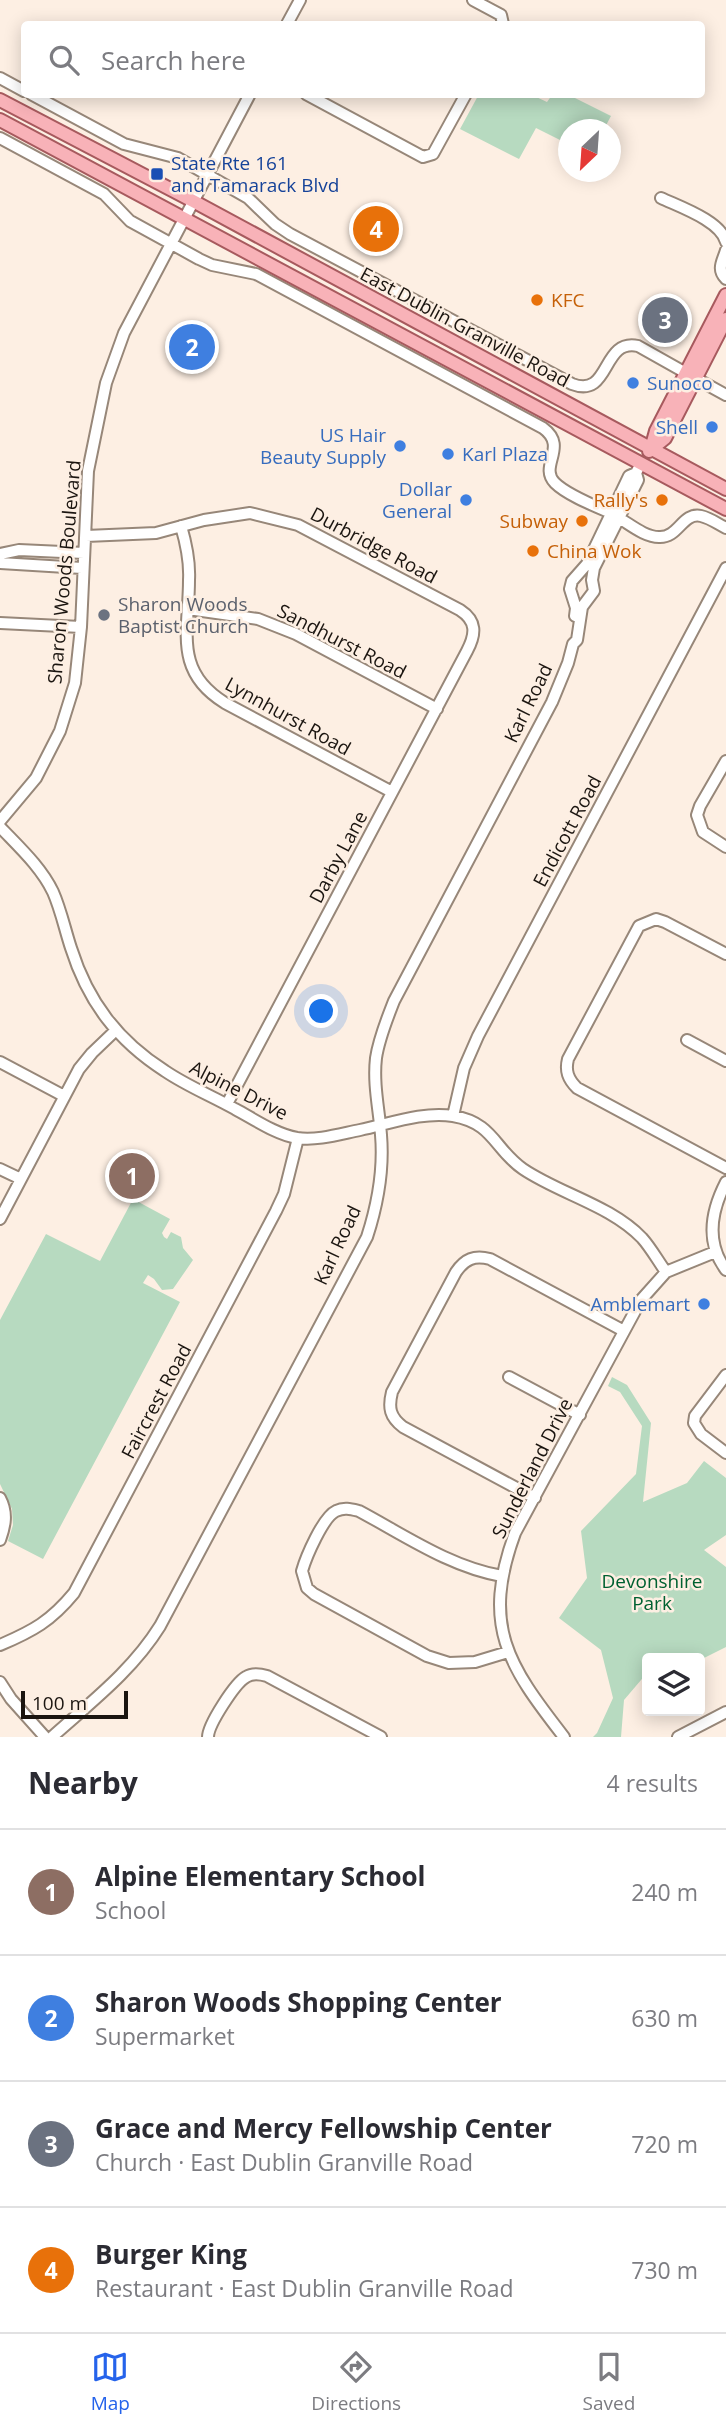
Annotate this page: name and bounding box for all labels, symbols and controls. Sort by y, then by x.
search box [21,21,705,98]
icon: search [45,41,83,79]
text: Search here [101,42,246,78]
north arrow [558,119,621,182]
place label: State Rte 161 and Tamarack Blvd [171,150,339,198]
marker: State Rte 161 and Tamarack Blvd [149,166,165,182]
pin: 4 [353,203,399,255]
street label: East Dublin Granville Road [356,261,574,393]
place label: KFC [551,287,584,313]
marker: KFC [529,292,545,308]
pin: 3 [642,294,688,346]
pin: 2 [169,321,215,373]
place label: Sunoco [647,370,713,396]
marker: Sunoco [625,375,641,391]
place label: Shell [656,414,698,440]
marker: Shell [704,419,720,435]
place label: US Hair Beauty Supply [260,422,386,470]
marker: US Hair Beauty Supply [392,438,408,454]
place label: Karl Plaza [462,441,548,467]
marker: Karl Plaza [440,446,456,462]
street label: Sharon Woods Boulevard [41,459,87,685]
place label: Dollar General [382,476,452,524]
place label: Rally's [593,487,648,513]
marker: Dollar General [458,492,474,508]
marker: Rally's [654,492,670,508]
street label: Durbridge Road [306,501,442,589]
place label: Subway [500,508,568,534]
marker: Subway [574,513,590,529]
place label: China Wok [547,538,642,564]
marker: China Wok [525,543,541,559]
place label: Sharon Woods Baptist Church [118,591,249,639]
street label: Sandhurst Road [273,597,411,685]
marker: Sharon Woods Baptist Church [96,607,112,623]
street label: Karl Road [498,659,558,747]
street label: Lynnhurst Road [221,671,355,761]
street label: Endicott Road [527,771,607,891]
street label: Darby Lane [303,806,373,908]
your location [304,994,338,1028]
street label: Alpine Drive [185,1054,293,1126]
pin: 1 [109,1150,155,1202]
street label: Karl Road [307,1201,367,1289]
place label: Amblemart [591,1291,690,1317]
marker: Amblemart [696,1296,712,1312]
street label: Faircrest Road [115,1339,197,1463]
street label: Sunderland Drive [485,1394,579,1542]
park label: Devonshire Park [602,1568,702,1616]
map controls [642,1653,705,1716]
button: layers [642,1653,705,1716]
scale bar [21,1688,128,1720]
text: 100 m [32,1690,87,1716]
text: Nearby [28,1762,138,1803]
text: 4 results [607,1767,698,1799]
text: Alpine Elementary School [95,1858,426,1894]
text: 1 [44,1876,58,1908]
text: 240 m [631,1876,698,1908]
text: School [95,1894,166,1926]
text: Sharon Woods Shopping Center [95,1984,502,2020]
text: 2 [44,2002,58,2034]
text: 630 m [631,2002,698,2034]
text: Supermarket [95,2020,235,2052]
text: Grace and Mercy Fellowship Center [95,2110,552,2146]
text: 3 [44,2128,58,2160]
text: 720 m [631,2128,698,2160]
text: Church · East Dublin Granville Road [95,2146,473,2178]
text: Burger King [95,2236,247,2272]
text: 4 [44,2254,58,2286]
text: 730 m [631,2254,698,2286]
text: Restaurant · East Dublin Granville Road [95,2272,514,2304]
tab: Map [91,2348,130,2416]
tab: Directions [311,2348,401,2416]
tab: Saved [583,2348,635,2416]

